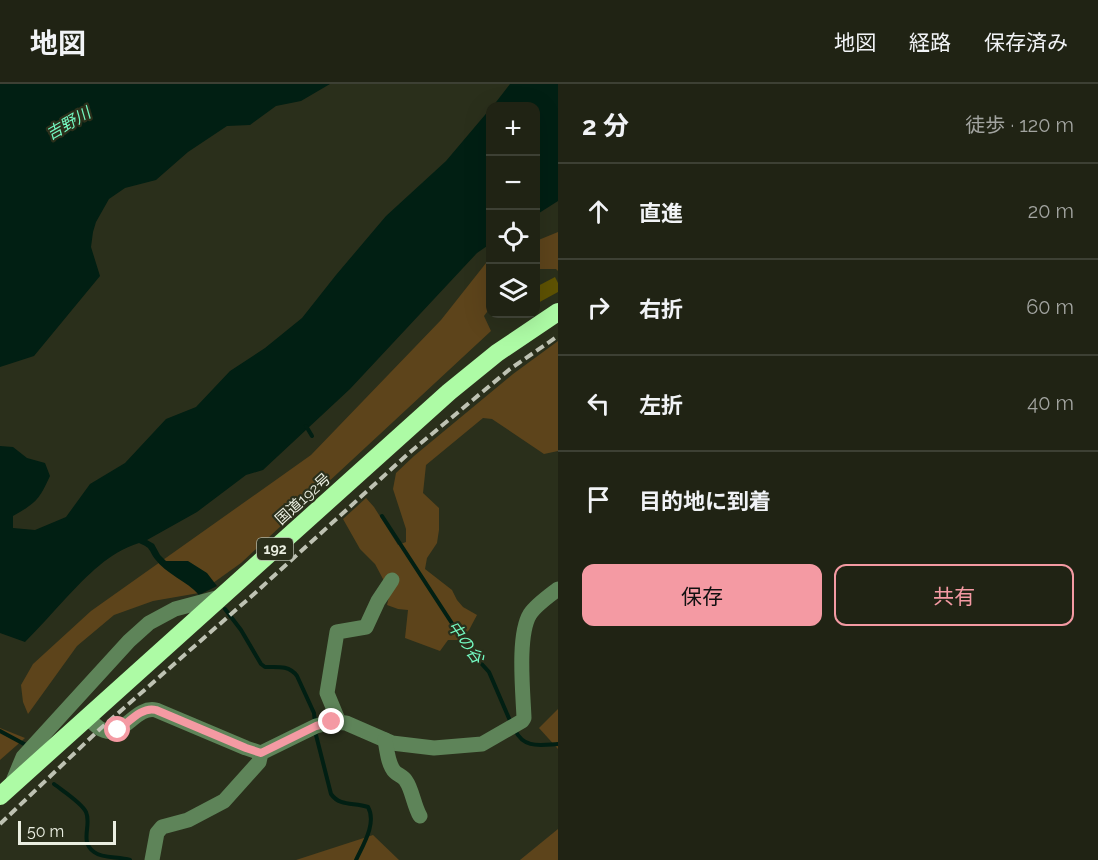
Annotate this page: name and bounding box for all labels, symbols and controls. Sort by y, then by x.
text: 地図 [30,27,86,60]
text: 地図 [834,30,876,55]
text: 経路 [909,30,951,55]
text: 保存済み [984,30,1068,55]
water label: 吉野川 [43,102,96,144]
map controls [486,102,540,318]
button: + [486,102,540,156]
text: 2 分 [582,111,629,141]
text: 徒歩 · 120 m [965,113,1074,137]
button: − [486,156,540,210]
icon: ahead [582,195,615,228]
text: 20 m [1028,199,1074,223]
text: 直進 [639,200,683,226]
button: locate [486,210,540,264]
button: layers [486,264,540,318]
icon: right [582,291,615,324]
text: 60 m [1026,295,1074,319]
text: 右折 [639,296,683,322]
icon: left [582,387,615,420]
text: 40 m [1027,391,1074,415]
text: 左折 [639,392,683,418]
street label: 国道192号 [272,470,334,528]
icon: arrive [582,483,615,516]
text: 目的地に到着 [639,488,771,514]
road number: 192 [257,538,293,560]
button: 保存 [582,564,822,626]
button: 共有 [834,564,1074,626]
water label: 中の谷 [444,617,489,669]
route end [318,708,344,734]
route start [104,716,130,742]
scale bar [18,818,116,846]
text: 50 m [27,822,64,841]

